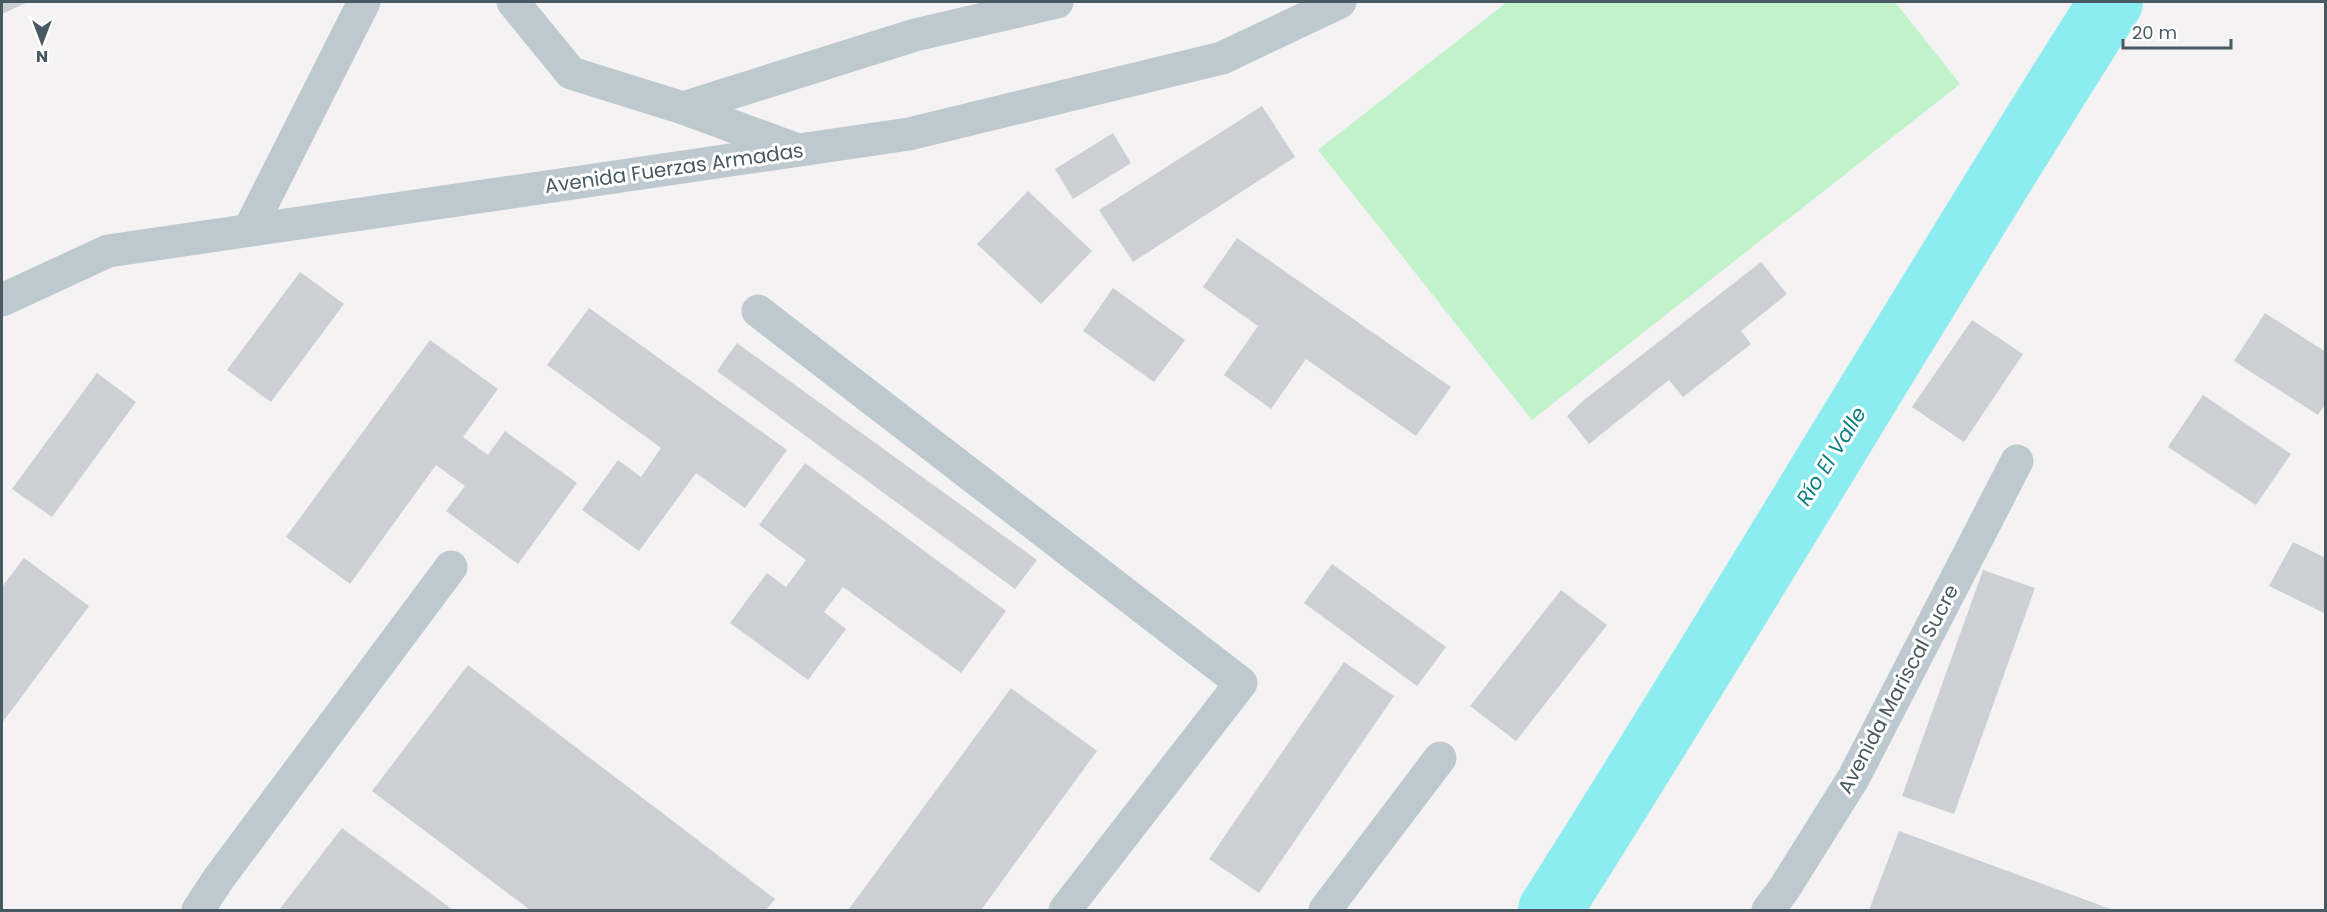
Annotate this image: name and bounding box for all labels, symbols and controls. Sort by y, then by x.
north arrow [12,12,72,72]
scale bar [2123,12,2231,50]
text: 20 m [2132,20,2177,45]
text: N [36,45,48,68]
street label: Avenida Fuerzas Armadas [543,136,805,200]
water label: Río El Valle [1789,401,1873,511]
street label: Avenida Mariscal Sucre [1831,579,1965,799]

